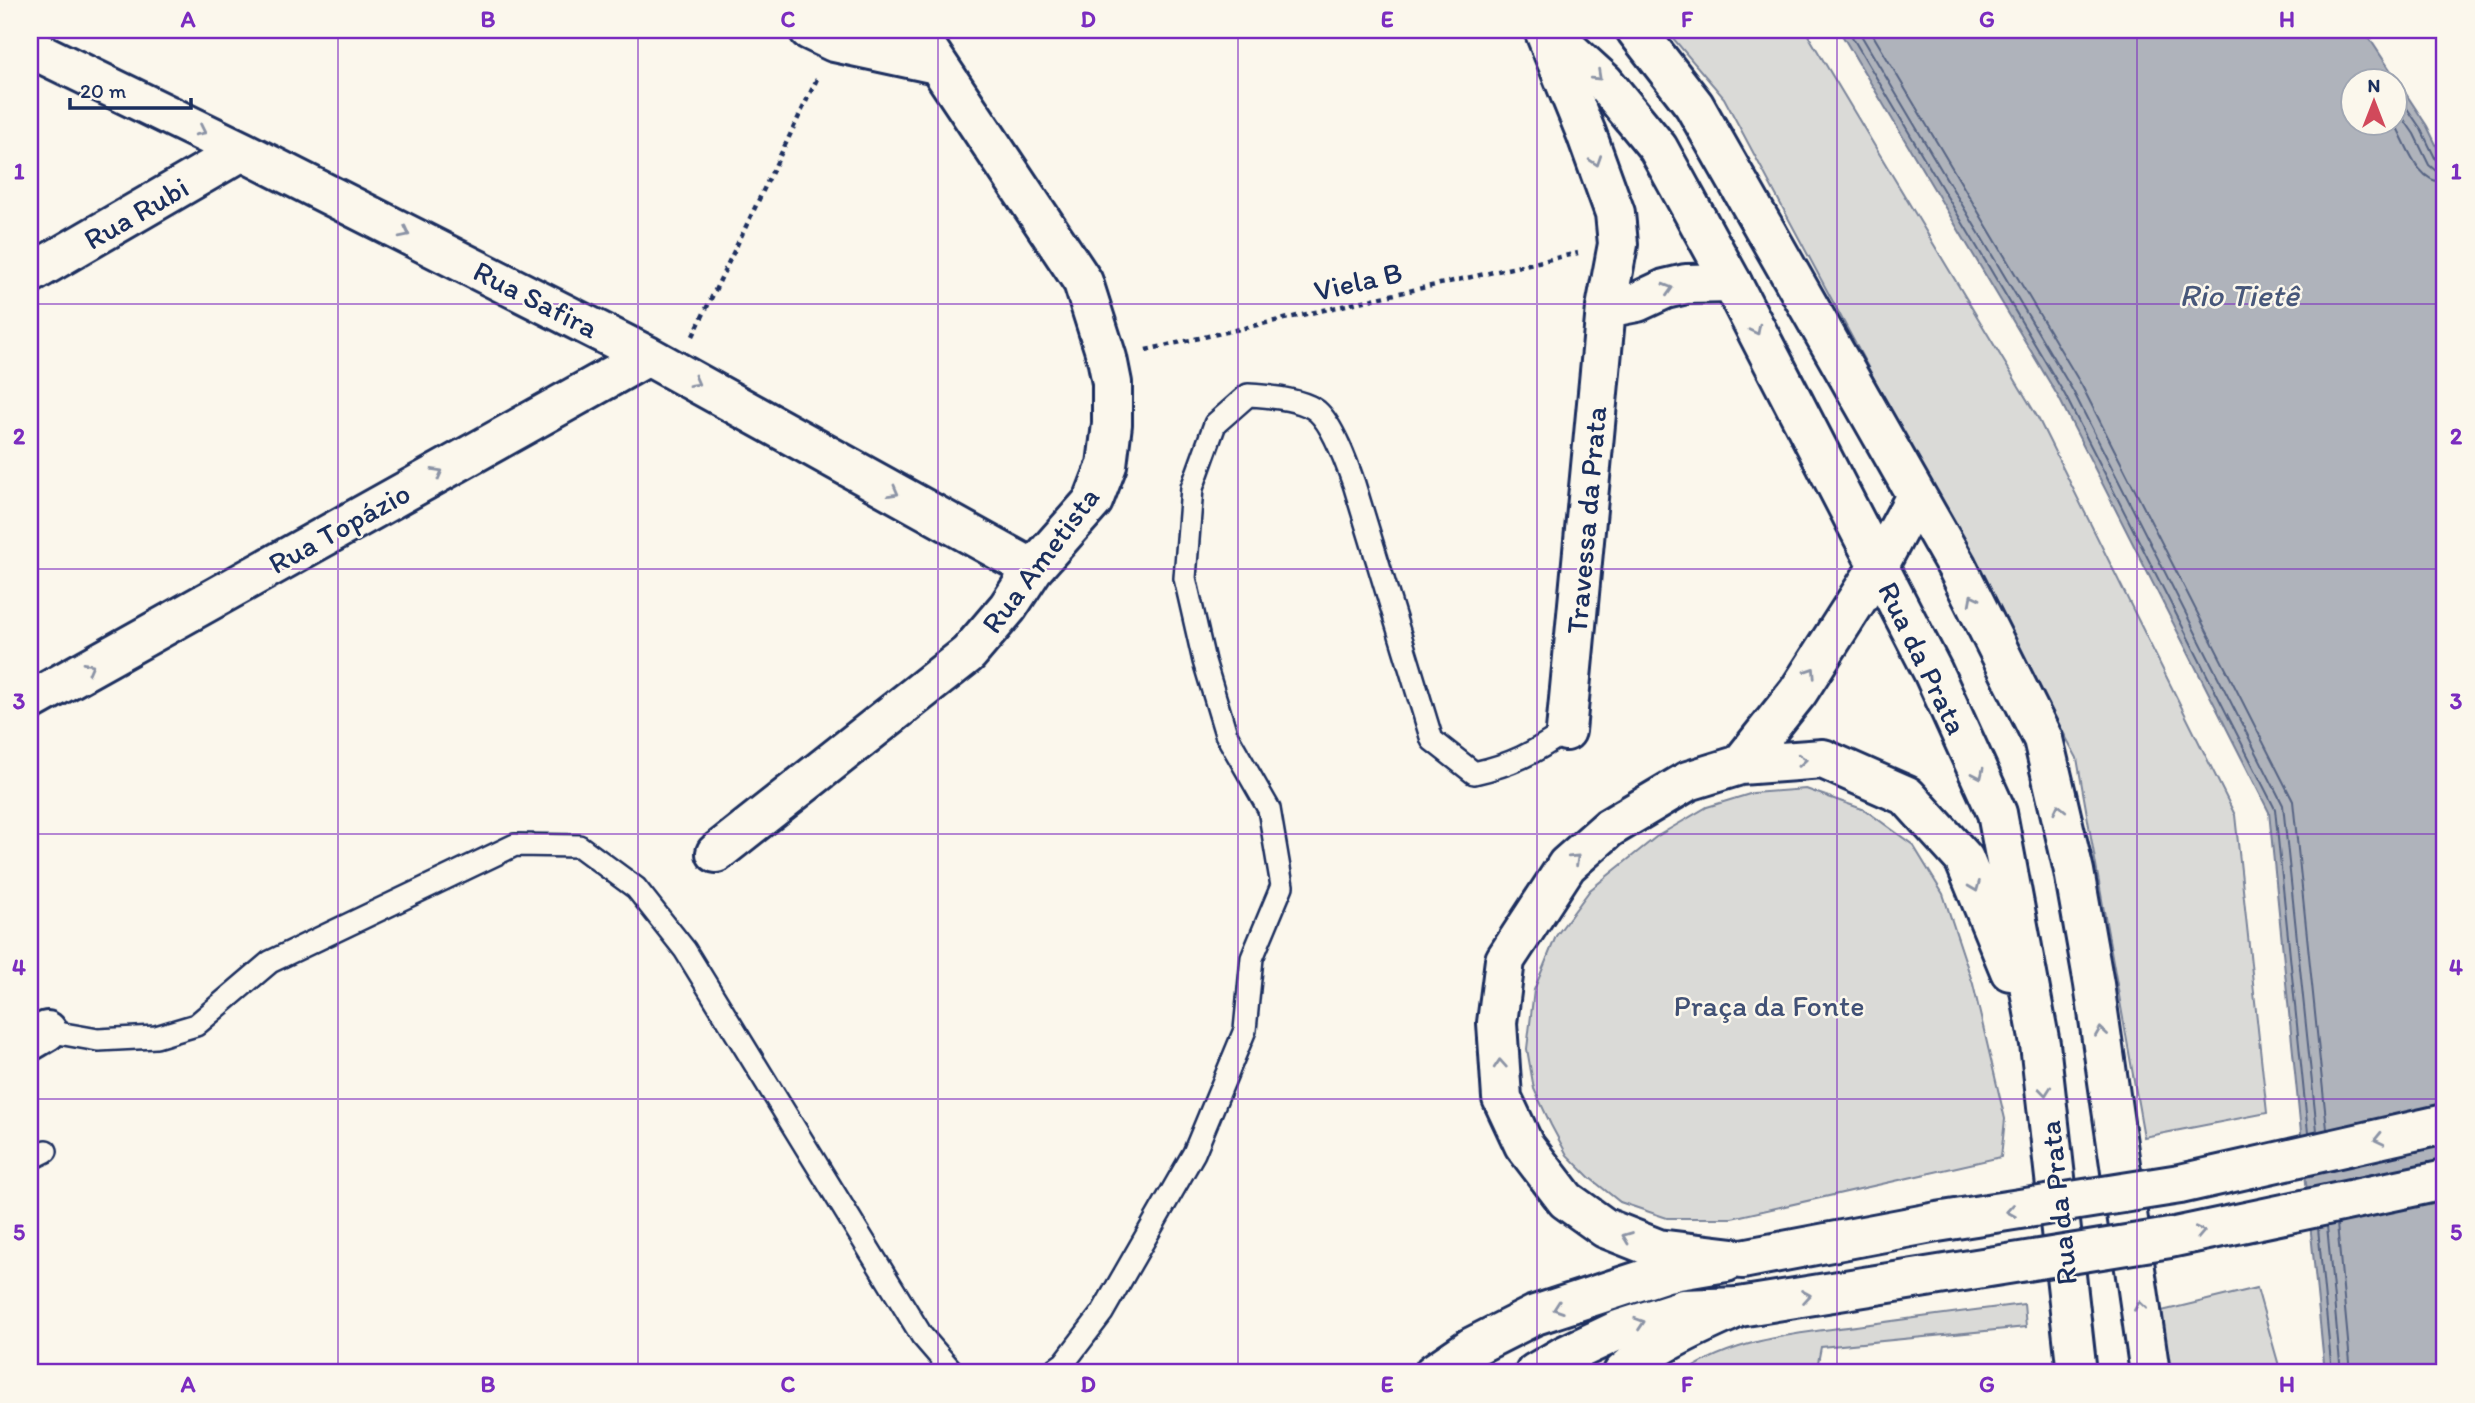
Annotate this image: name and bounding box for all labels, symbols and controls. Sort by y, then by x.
text: A [180,5,196,33]
text: B [481,5,496,33]
text: C [781,5,796,33]
text: D [1080,5,1096,33]
text: E [1381,5,1394,33]
text: F [1681,5,1694,33]
text: G [1979,5,1995,33]
text: H [2279,5,2295,33]
scale bar [70,66,191,110]
north arrow [2338,66,2408,136]
one-way arrow [1589,68,1602,80]
text: N [2368,74,2380,97]
text: 20 m [80,78,127,103]
one-way arrow [194,123,206,137]
one-way arrow [1588,155,1602,167]
text: 1 [14,157,25,185]
text: 1 [2451,157,2462,185]
street label: Rua Rubi [77,168,195,258]
one-way arrow [398,225,410,239]
street label: Rua Safira [467,252,605,346]
street label: Viela B [1310,253,1406,309]
water label: Rio Tietê [2179,276,2302,314]
one-way arrow [1661,283,1673,297]
one-way arrow [1748,323,1762,335]
one-way arrow [687,373,700,387]
street label: Travessa da Prata [1558,404,1614,635]
text: 2 [13,422,26,450]
text: 2 [2450,422,2463,450]
one-way arrow [430,468,443,481]
street label: Rua Topázio [262,474,416,582]
street label: Rua Ametista [973,479,1107,640]
one-way arrow [886,484,899,497]
street label: Rua da Prata [1870,576,1976,741]
one-way arrow [1968,594,1982,606]
one-way arrow [82,662,95,675]
one-way arrow [1803,666,1816,679]
text: 3 [13,687,26,715]
text: 3 [2450,687,2463,715]
one-way arrow [1797,753,1808,768]
one-way arrow [1971,767,1985,779]
one-way arrow [2053,803,2068,815]
one-way arrow [1567,854,1580,867]
one-way arrow [1967,880,1981,892]
text: 4 [12,953,26,981]
text: 4 [2449,953,2463,981]
park label: Praça da Fonte [1674,987,1864,1024]
one-way arrow [2093,1026,2108,1038]
one-way arrow [1492,1058,1507,1069]
one-way arrow [2037,1086,2052,1097]
street label: Rua da Prata [2031,1119,2085,1287]
one-way arrow [2373,1130,2385,1145]
one-way arrow [2005,1203,2017,1218]
text: 5 [13,1218,25,1246]
text: 5 [2450,1218,2462,1246]
one-way arrow [2194,1226,2206,1241]
one-way arrow [1622,1231,1634,1245]
one-way arrow [1800,1289,1812,1304]
one-way arrow [1552,1300,1564,1314]
one-way arrow [2132,1300,2147,1312]
one-way arrow [1634,1316,1646,1331]
text: A [180,1370,196,1398]
text: B [481,1370,496,1398]
text: C [781,1370,796,1398]
text: D [1080,1370,1096,1398]
text: E [1381,1370,1394,1398]
text: F [1681,1370,1694,1398]
text: G [1979,1370,1995,1398]
text: H [2279,1370,2295,1398]

